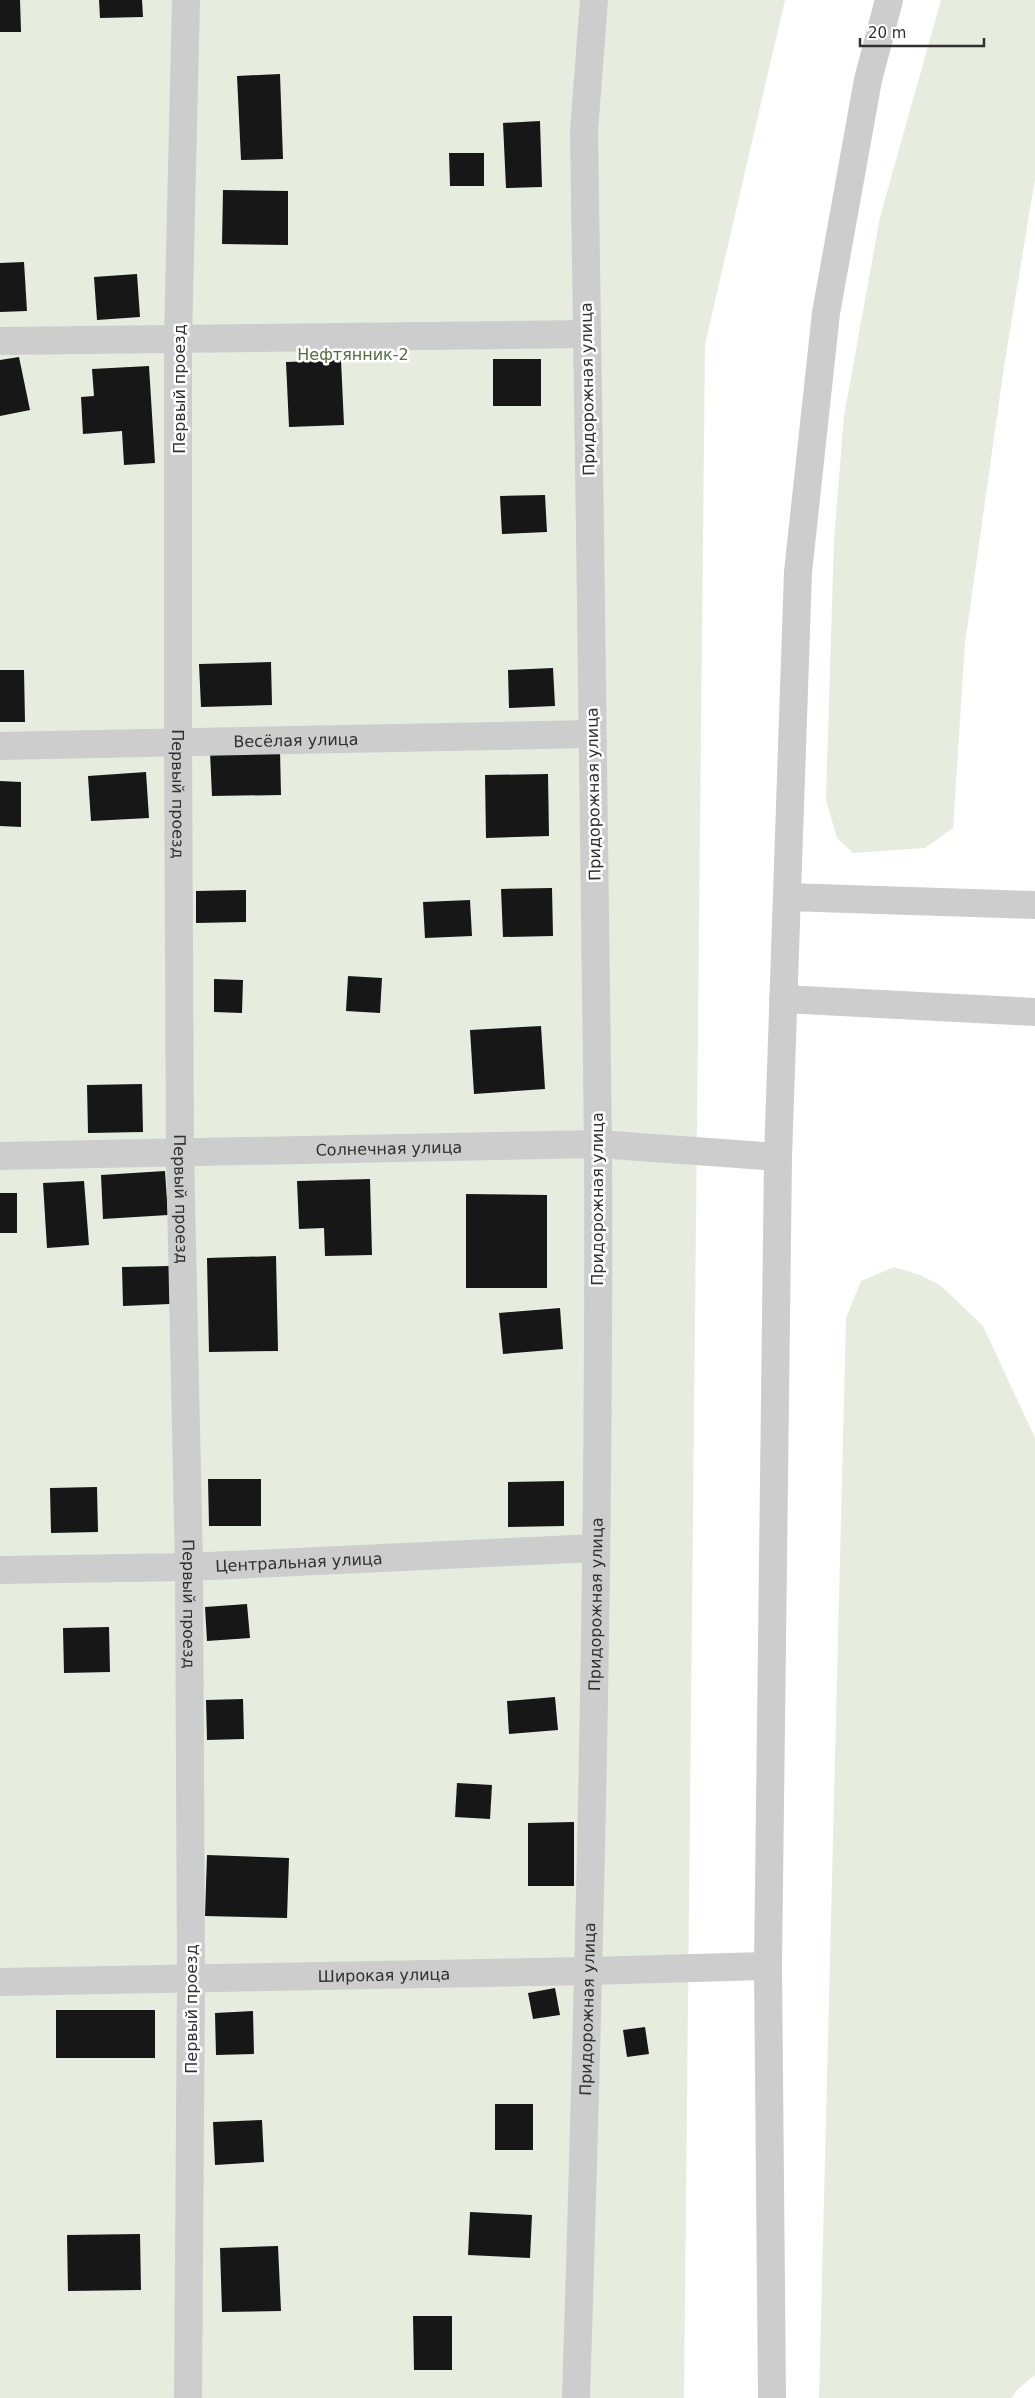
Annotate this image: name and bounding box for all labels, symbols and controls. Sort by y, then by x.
scale bar [860,15,984,47]
text: 20 m [868,24,906,42]
street label: Придорожная улица [576,302,599,476]
street label: Первый проезд [170,324,189,454]
park label: Нефтянник-2 [297,345,409,364]
street label: Придорожная улица [582,707,605,881]
street label: Первый проезд [168,729,188,859]
street label: Весёлая улица [233,730,359,751]
street label: Придорожная улица [588,1112,607,1286]
street label: Первый проезд [170,1134,191,1264]
street label: Солнечная улица [315,1138,462,1160]
street label: Придорожная улица [585,1517,607,1691]
street label: Первый проезд [178,1539,198,1669]
street label: Центральная улица [215,1549,383,1576]
street label: Придорожная улица [576,1922,599,2096]
street label: Первый проезд [182,1944,201,2074]
street label: Широкая улица [318,1965,450,1986]

